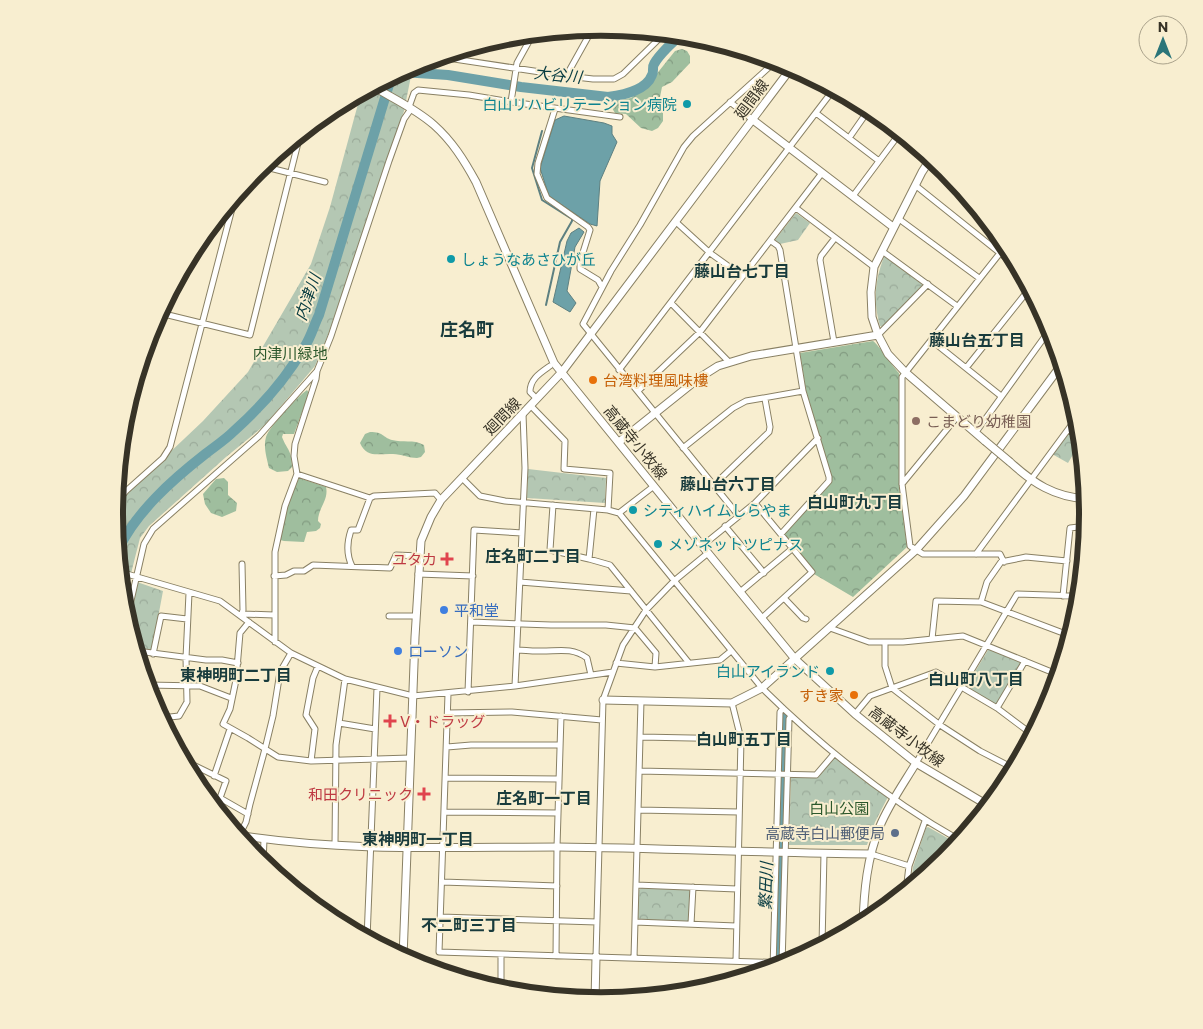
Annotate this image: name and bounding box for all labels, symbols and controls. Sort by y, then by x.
north arrow [1138,15,1188,65]
text: N [1158,18,1168,35]
water label: 大谷川 [533,62,585,86]
street label: 廻間線 [730,76,772,122]
place label: 白山リハビリテーション病院 [482,95,677,113]
marker: 白山リハビリテーション病院 [681,98,693,110]
place label: しょうなあさひが丘 [461,250,596,268]
marker: しょうなあさひが丘 [445,253,457,265]
district label: 藤山台七丁目 [694,261,790,280]
water label: 内津川 [290,269,324,323]
district label: 庄名町 [440,318,494,340]
district label: 藤山台五丁目 [929,330,1025,349]
park label: 内津川緑地 [252,344,328,362]
place label: 台湾料理風味樓 [603,371,708,389]
marker: 台湾料理風味樓 [587,374,599,386]
street label: 廻間線 [480,394,524,438]
street label: 高蔵寺小牧線 [601,401,671,483]
place label: こまどり幼稚園 [926,412,1031,430]
marker: こまどり幼稚園 [910,415,922,427]
district label: 藤山台六丁目 [680,474,776,493]
district label: 白山町九丁目 [807,492,903,511]
place label: シティハイムしらやま [643,501,792,519]
marker: シティハイムしらやま [627,504,639,516]
place label: メゾネットツピナス [668,535,803,553]
marker: メゾネットツピナス [652,538,664,550]
district label: 庄名町二丁目 [485,546,581,565]
place label: ユタカ [392,550,437,568]
marker: ユタカ [441,553,453,565]
place label: 平和堂 [454,601,499,619]
marker: 平和堂 [438,604,450,616]
place label: ローソン [408,642,468,660]
marker: ローソン [392,645,404,657]
place label: 白山アイランド [716,662,820,680]
district label: 東神明町二丁目 [180,665,292,684]
marker: 白山アイランド [824,665,836,677]
district label: 白山町八丁目 [928,669,1024,688]
place label: すき家 [799,686,844,704]
marker: すき家 [848,689,860,701]
street label: 高蔵寺小牧線 [866,702,948,770]
place label: V・ドラッグ [400,712,485,730]
marker: V・ドラッグ [384,715,396,727]
district label: 白山町五丁目 [696,729,792,748]
place label: 和田クリニック [308,785,413,803]
marker: 和田クリニック [417,787,431,801]
district label: 庄名町一丁目 [496,788,592,807]
park label: 白山公園 [809,799,869,817]
place label: 高蔵寺白山郵便局 [765,824,885,842]
marker: 高蔵寺白山郵便局 [889,827,901,839]
district label: 東神明町一丁目 [362,829,474,848]
water label: 繁田川 [755,860,775,910]
district label: 不二町三丁目 [421,915,517,934]

